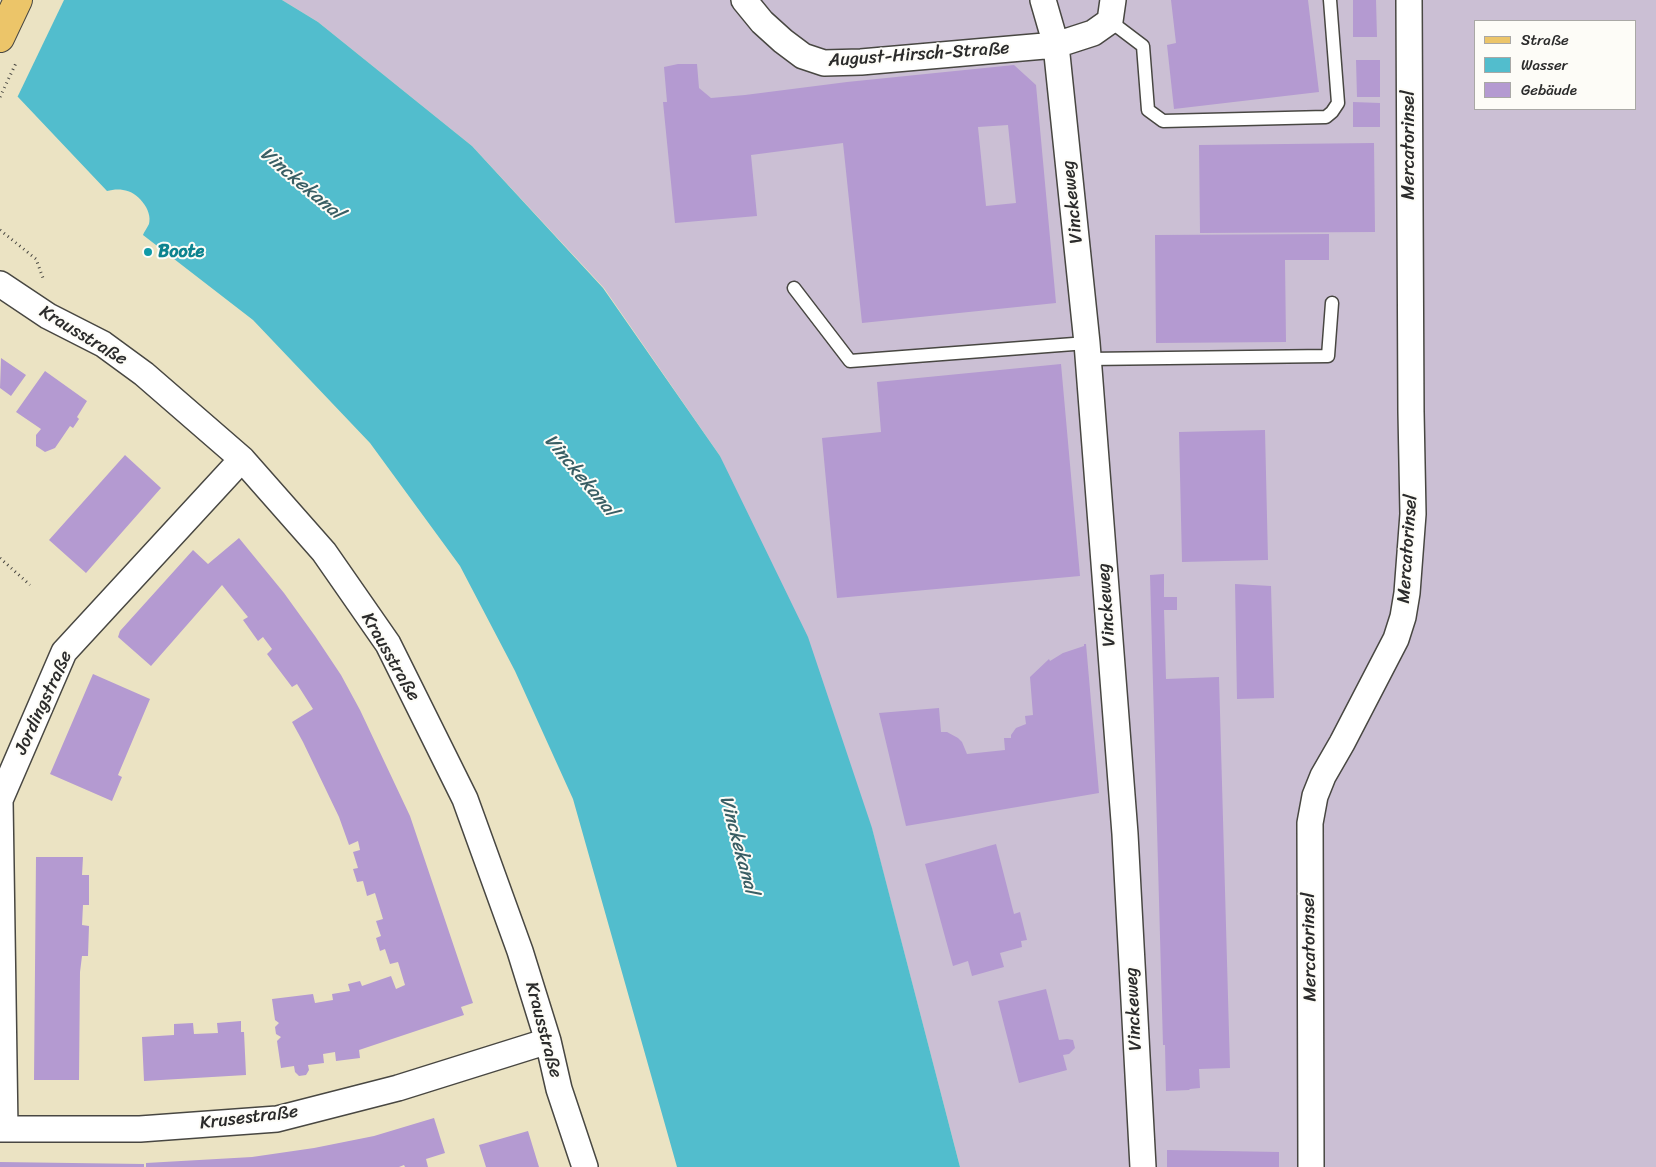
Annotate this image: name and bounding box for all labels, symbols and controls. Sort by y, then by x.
legend [1474,20,1636,110]
text: Straße [1521,27,1569,53]
street label: August-Hirsch-Straße [828,38,1010,72]
text: Wasser [1521,52,1568,78]
text: Gebäude [1521,77,1577,103]
street label: Mercatorinsel [1398,90,1420,200]
water label: Vinckekanal [255,143,347,225]
street label: Vinckeweg [1058,159,1088,245]
place label: Boote [158,241,204,263]
marker: Boote [142,246,154,258]
street label: Krausstraße [35,301,131,371]
water label: Vinckekanal [539,430,621,522]
street label: Mercatorinsel [1393,494,1423,604]
street label: Vinckeweg [1093,563,1121,647]
street label: Krausstraße [356,609,424,705]
street label: Jordingstraße [11,648,77,758]
water label: Vinckekanal [714,793,762,897]
street label: Mercatorinsel [1298,892,1322,1002]
street label: Vinckeweg [1121,967,1147,1051]
street label: Krausstraße [520,980,566,1080]
street label: Krusestraße [199,1101,299,1135]

